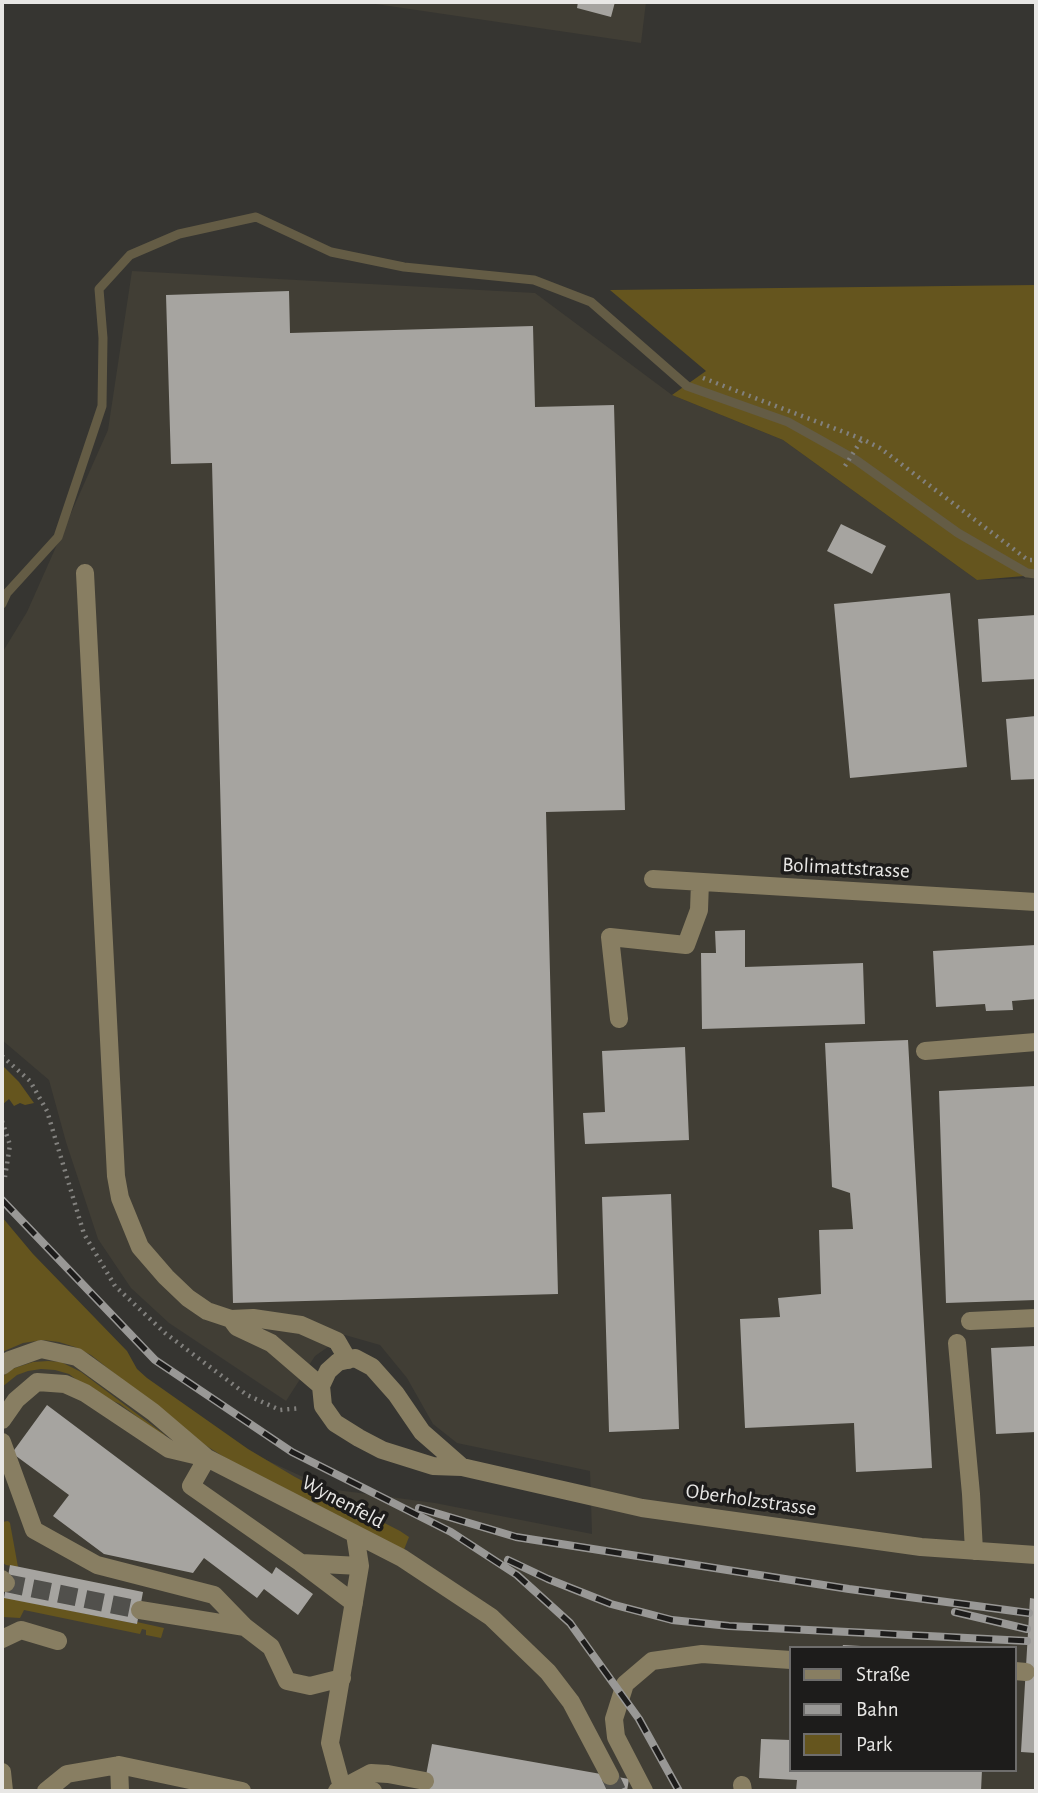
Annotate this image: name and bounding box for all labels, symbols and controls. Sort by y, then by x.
street label: Bolimattstrasse [782,852,910,884]
street label: Wynenfeld [297,1470,389,1534]
street label: Oberholzstrasse [684,1478,818,1522]
legend [790,1646,1017,1772]
text: Straße [856,1664,910,1685]
text: Bahn [856,1699,899,1720]
text: Park [856,1734,892,1755]

